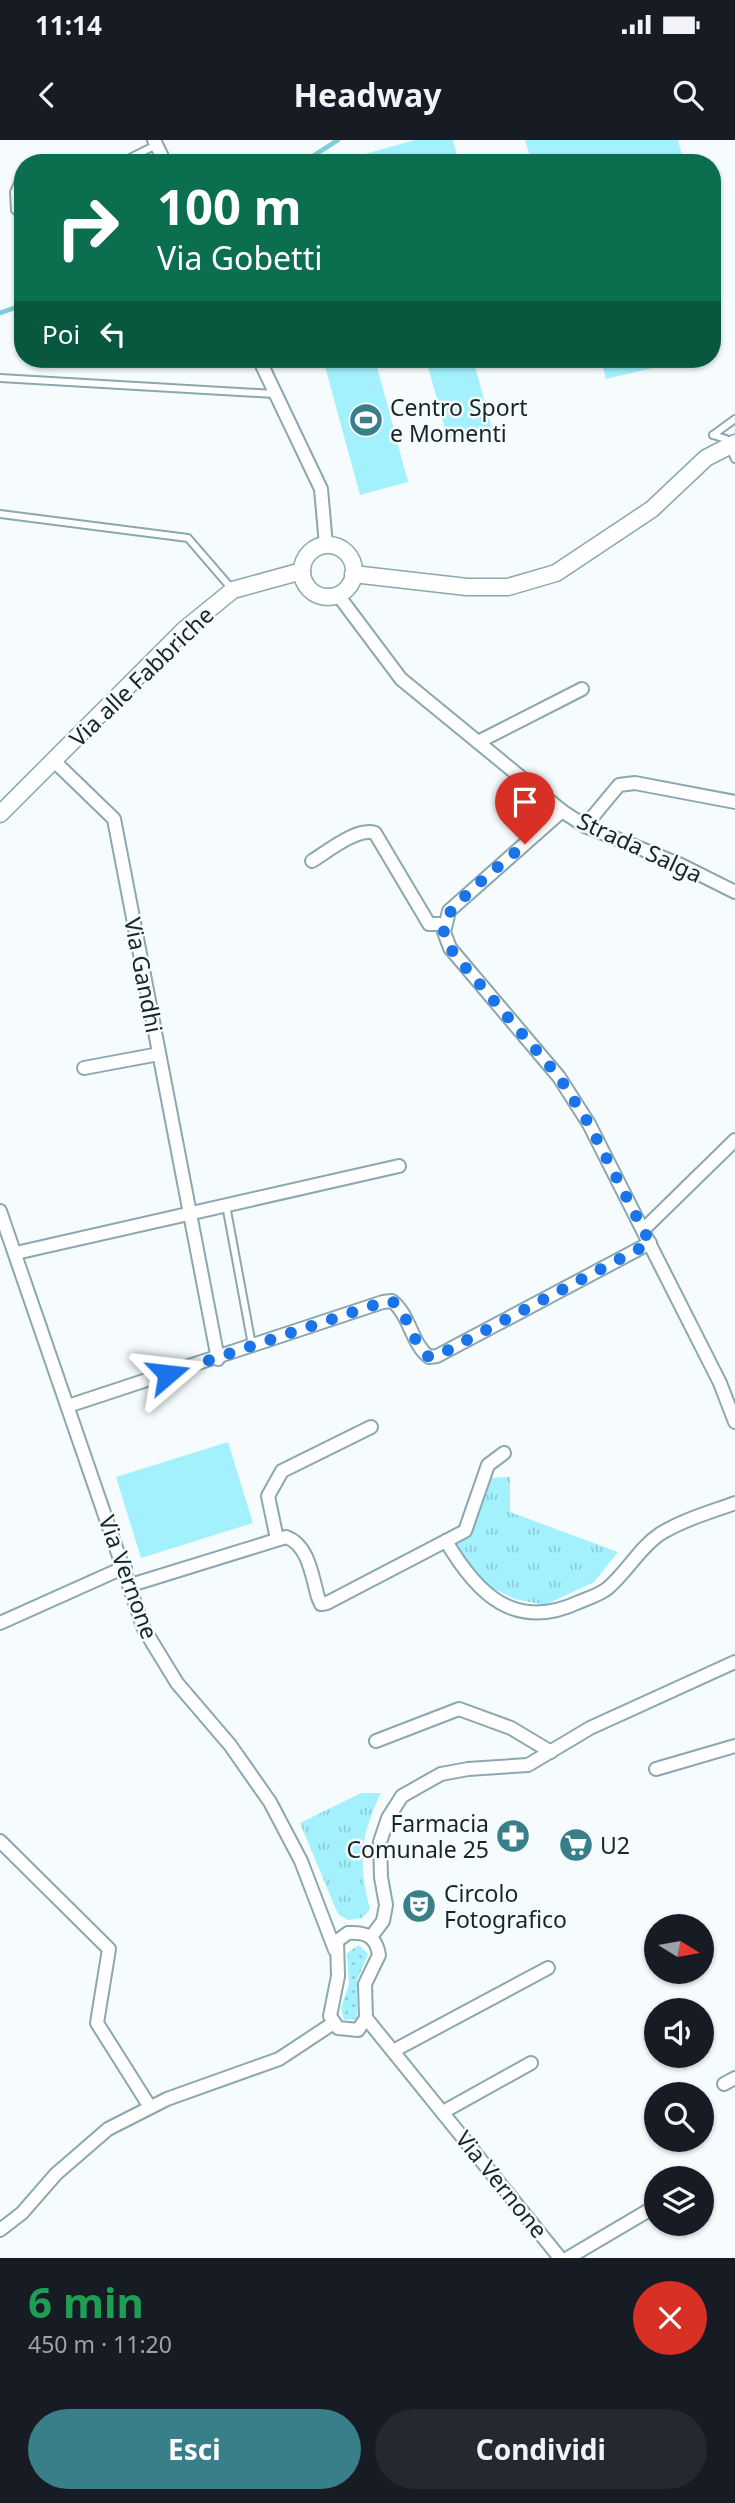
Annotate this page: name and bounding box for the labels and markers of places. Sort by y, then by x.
place label: Centro Sport e Momenti [390,391,527,449]
sports icon: Centro Sport e Momenti [347,401,385,439]
pin [495,772,555,844]
place label: Farmacia Comunale 25 [347,1807,489,1865]
pharmacy icon: Farmacia Comunale 25 [494,1817,532,1855]
supermarket icon: U2 [557,1826,595,1864]
place label: U2 [600,1829,630,1861]
place label: Circolo Fotografico [444,1877,567,1935]
theatre icon: Circolo Fotografico [400,1887,438,1925]

